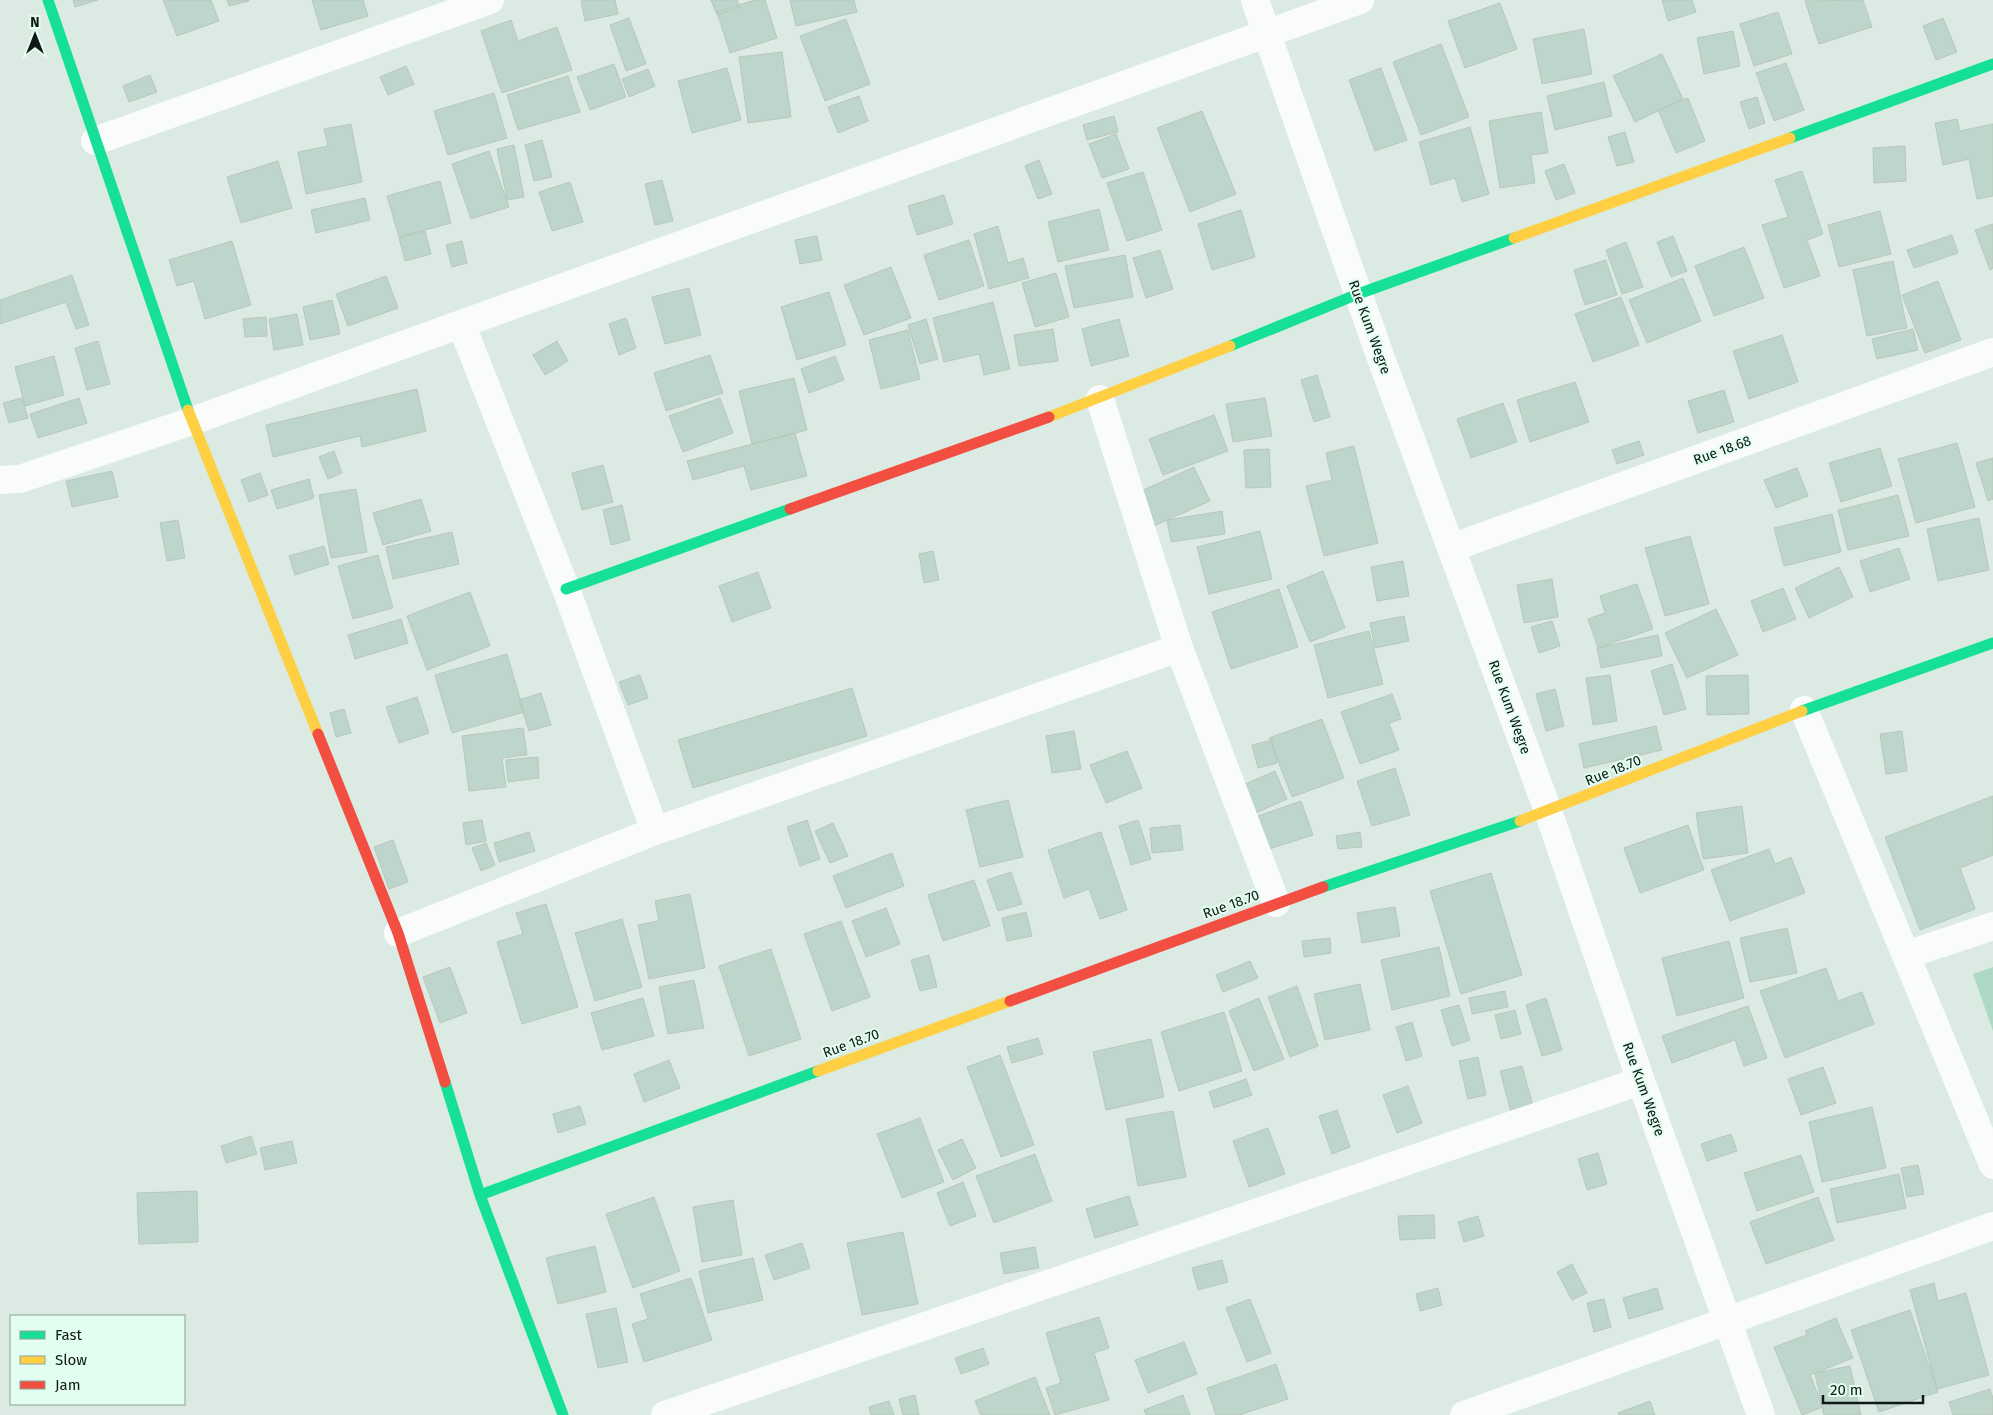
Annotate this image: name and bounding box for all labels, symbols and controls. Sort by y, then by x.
north arrow [10,10,60,60]
text: N [30,14,40,31]
street label: Rue Kum Wegre [1345,278,1394,377]
street label: Rue 18.68 [1691,432,1754,469]
street label: Rue Kum Wegre [1485,658,1534,757]
street label: Rue 18.70 [1583,751,1644,789]
street label: Rue 18.70 [1201,886,1262,923]
street label: Rue 18.70 [821,1025,882,1062]
street label: Rue Kum Wegre [1619,1040,1668,1139]
legend [10,1315,185,1405]
text: Fast [55,1326,82,1344]
text: Slow [55,1351,87,1369]
scale bar [1823,1372,1923,1404]
text: Jam [55,1376,81,1394]
text: 20 m [1830,1381,1863,1399]

